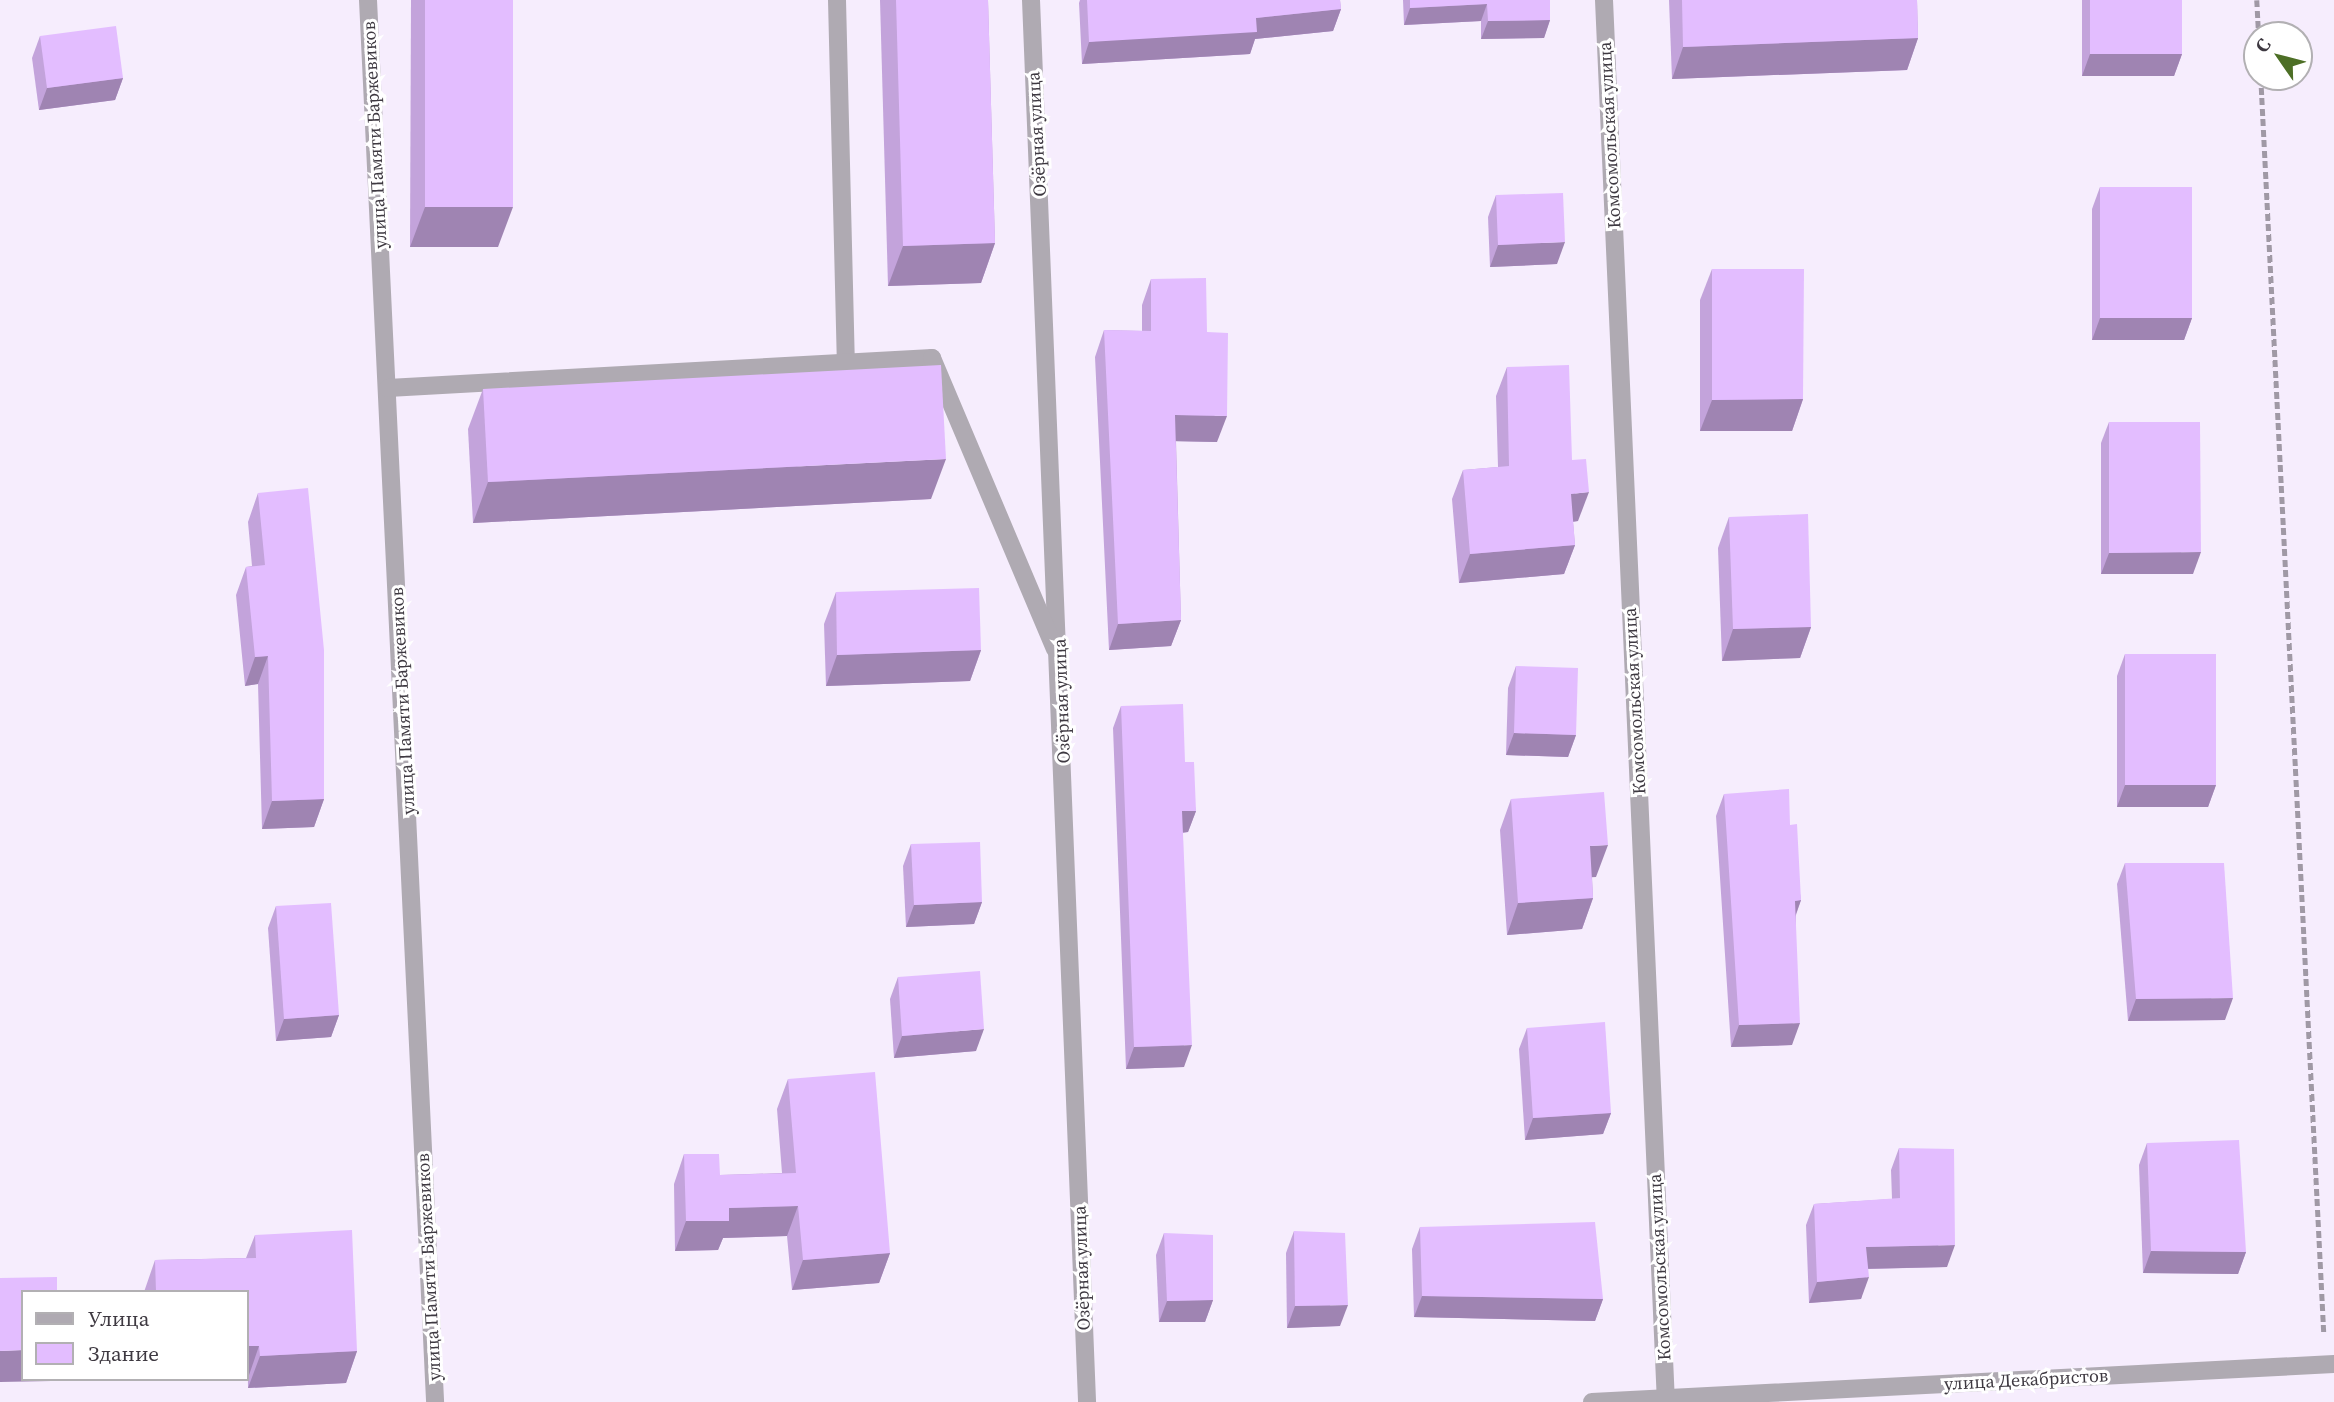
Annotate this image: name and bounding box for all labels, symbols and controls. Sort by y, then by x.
street label: улица Памяти Баржевиков [358,21,392,249]
north arrow [2243,21,2313,91]
text: С [2248,33,2276,57]
street label: Комсомольская улица [1594,41,1626,229]
street label: Озёрная улица [1023,71,1051,197]
street label: улица Памяти Баржевиков [386,587,420,815]
street label: Комсомольская улица [1619,607,1651,795]
street label: Озёрная улица [1049,638,1075,764]
street label: улица Памяти Баржевиков [412,1153,446,1381]
street label: Комсомольская улица [1644,1173,1676,1361]
street label: Озёрная улица [1069,1205,1095,1331]
legend [21,1290,248,1381]
text: Улица [88,1304,149,1333]
text: Здание [88,1339,159,1368]
street label: улица Декабристов [1943,1365,2109,1395]

